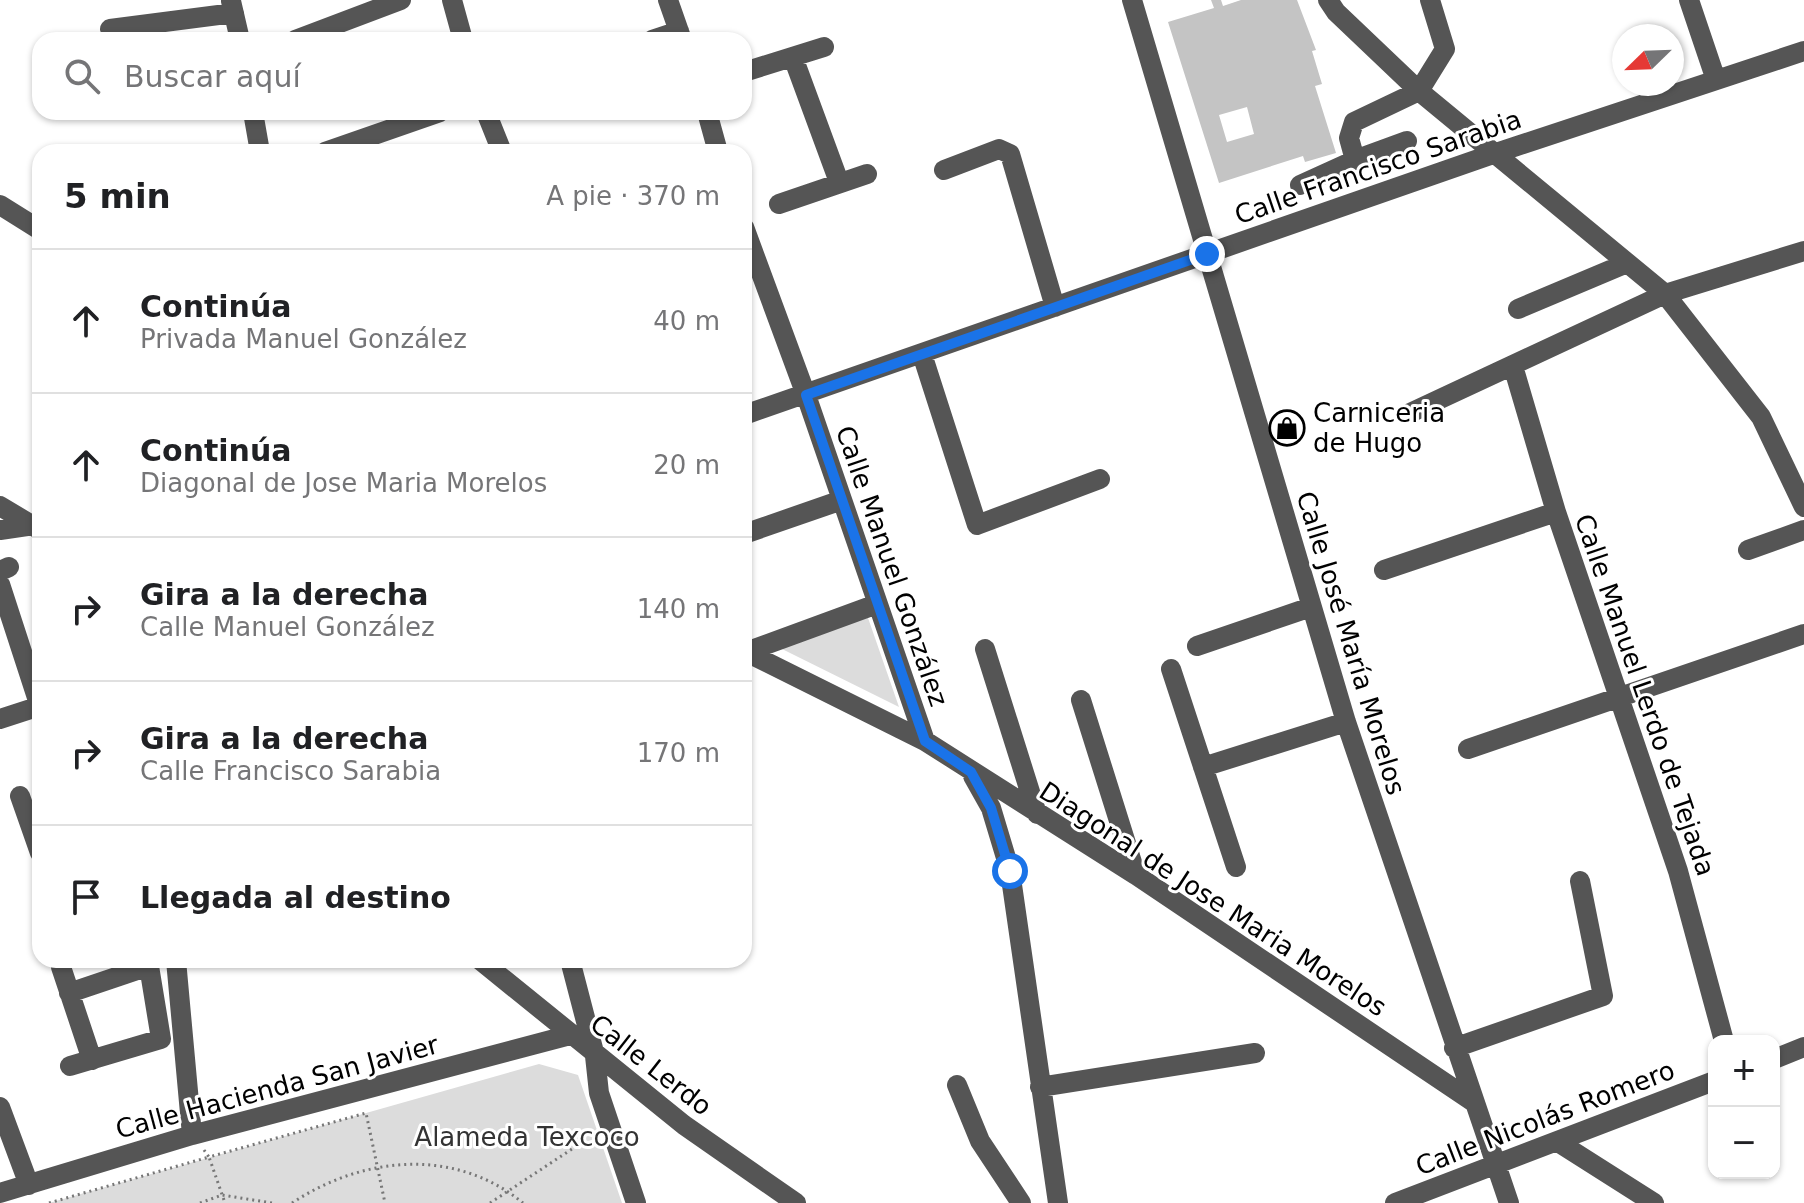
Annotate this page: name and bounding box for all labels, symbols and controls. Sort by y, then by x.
north arrow [1612,24,1684,96]
search box [32,32,752,120]
icon: search [60,54,104,98]
text: Buscar aquí [124,59,301,94]
street label: Calle Francisco Sarabia [1231,104,1525,230]
text: 5 min [64,176,171,216]
text: A pie · 370 m [546,181,720,211]
route end [1189,236,1225,272]
text: Continúa [140,289,292,324]
icon: ahead [64,299,108,343]
text: 40 m [653,306,720,336]
text: Privada Manuel González [140,324,467,354]
place label: Carniceria de Hugo [1313,398,1445,458]
shop icon: Carniceria de Hugo [1268,409,1306,447]
street label: Calle Manuel González [830,422,954,710]
text: Continúa [140,433,292,468]
icon: ahead [64,443,108,487]
text: 20 m [653,450,720,480]
text: Diagonal de Jose Maria Morelos [140,468,547,498]
street label: Calle José María Morelos [1290,488,1412,798]
street label: Calle Manuel Lerdo de Tejada [1569,510,1721,880]
text: Gira a la derecha [140,577,428,612]
icon: right [64,587,108,631]
text: 140 m [637,594,720,624]
text: Calle Manuel González [140,612,435,642]
text: Gira a la derecha [140,721,428,756]
icon: right [64,731,108,775]
text: 170 m [637,738,720,768]
text: Calle Francisco Sarabia [140,756,441,786]
street label: Diagonal de Jose Maria Morelos [1034,776,1392,1022]
route start [992,853,1028,889]
icon: arrive [64,875,108,919]
text: Llegada al destino [140,880,451,915]
street label: Calle Lerdo [584,1008,718,1122]
street label: Calle Hacienda San Javier [112,1029,442,1145]
map controls [1708,1035,1780,1179]
button: + [1708,1035,1780,1107]
street label: Calle Nicolás Romero [1411,1055,1679,1181]
button: − [1708,1107,1780,1179]
park label: Alameda Texcoco [414,1122,640,1152]

